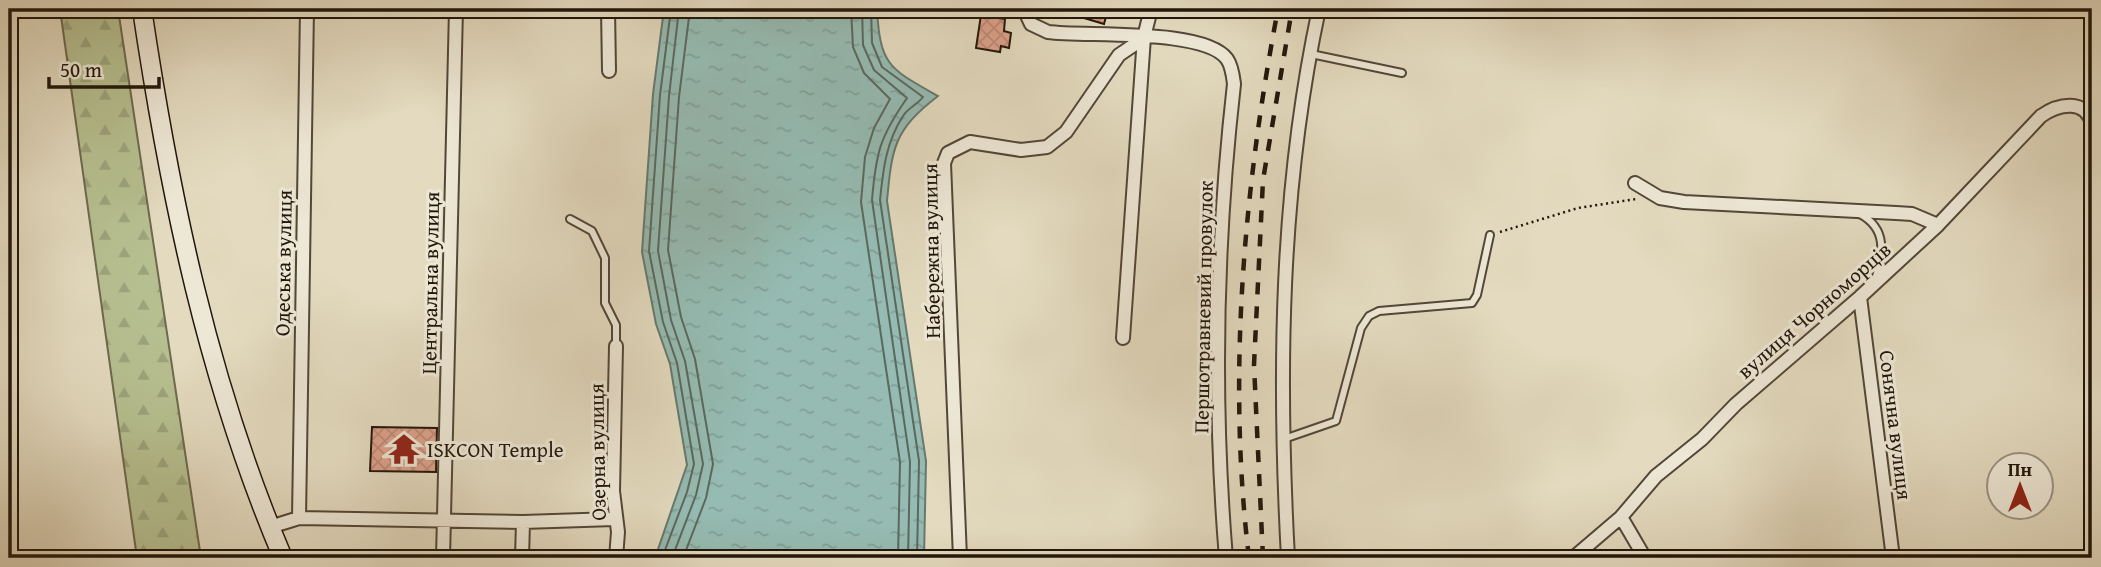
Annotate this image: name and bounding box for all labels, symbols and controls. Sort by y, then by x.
scale bar [49,46,159,90]
text: 50 m [60,54,102,85]
street label: Набережна вулиця [914,163,948,339]
street label: Першотравневий провулок [1185,180,1221,434]
street label: Одеська вулиця [266,189,300,336]
street label: Центральна вулиця [413,191,447,375]
street label: вулиця Чорноморців [1730,234,1898,386]
street label: Сонячна вулиця [1871,348,1921,502]
street label: Озерна вулиця [580,383,614,521]
temple icon: ISKCON Temple [387,432,421,466]
place label: ISKCON Temple [427,434,564,465]
north arrow [1986,452,2056,522]
text: Пн [2008,455,2033,483]

